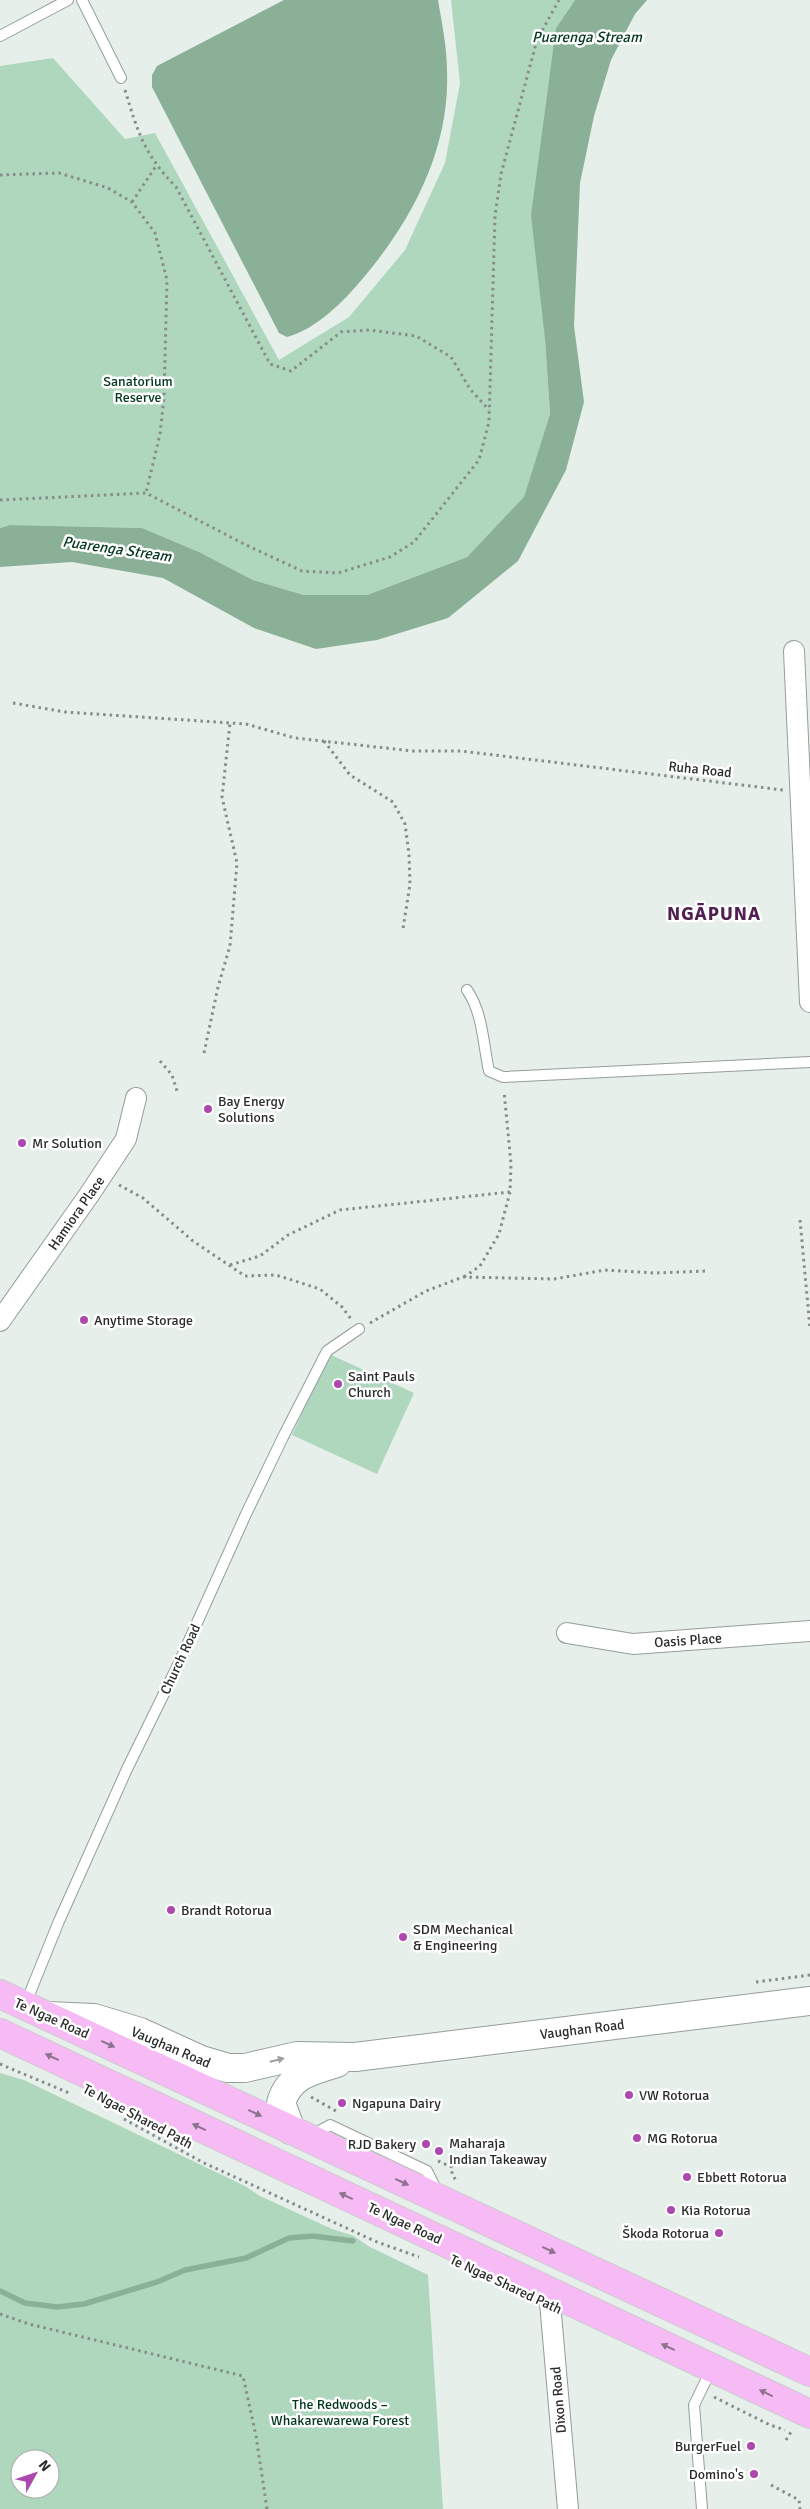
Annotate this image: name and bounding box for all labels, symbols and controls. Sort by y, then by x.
water label: Puarenga Stream [532,28,643,46]
park label: Sanatorium Reserve [103,373,173,406]
water label: Puarenga Stream [61,532,174,566]
street label: Ruha Road [667,758,732,781]
district label: NGĀPUNA [667,902,761,926]
place label: Bay Energy Solutions [218,1093,285,1126]
marker: Bay Energy Solutions [202,1103,214,1115]
place label: Mr Solution [32,1135,102,1152]
marker: Mr Solution [16,1137,28,1149]
street label: Hamiora Place [45,1173,108,1254]
place label: Anytime Storage [94,1312,193,1329]
marker: Anytime Storage [78,1314,90,1326]
place label: Saint Pauls Church [348,1368,415,1401]
marker: Saint Pauls Church [332,1378,344,1390]
street label: Church Road [157,1621,204,1697]
street label: Oasis Place [654,1630,723,1651]
place label: Brandt Rotorua [181,1902,272,1919]
marker: Brandt Rotorua [165,1904,177,1916]
place label: SDM Mechanical & Engineering [413,1921,513,1954]
marker: SDM Mechanical & Engineering [397,1931,409,1943]
street label: Te Ngae Road [12,1994,92,2042]
street label: Vaughan Road [539,2016,625,2043]
street label: Vaughan Road [128,2023,213,2072]
one-way arrow [100,2039,115,2048]
one-way arrow [45,2053,60,2062]
one-way arrow [270,2056,285,2064]
street label: Te Ngae Shared Path [80,2080,196,2153]
place label: VW Rotorua [639,2087,709,2104]
marker: VW Rotorua [623,2089,635,2101]
place label: Ngapuna Dairy [352,2095,441,2112]
marker: Ngapuna Dairy [336,2097,348,2109]
one-way arrow [247,2109,262,2117]
one-way arrow [192,2122,206,2130]
place label: MG Rotorua [647,2130,718,2147]
marker: MG Rotorua [631,2132,643,2144]
place label: Maharaja Indian Takeaway [449,2135,547,2168]
place label: RJD Bakery [348,2136,416,2153]
marker: RJD Bakery [420,2138,432,2150]
marker: Maharaja Indian Takeaway [433,2145,445,2157]
place label: Ebbett Rotorua [697,2169,787,2186]
marker: Ebbett Rotorua [681,2171,693,2183]
one-way arrow [395,2178,409,2186]
one-way arrow [339,2192,353,2200]
street label: Te Ngae Road [365,2199,445,2248]
place label: Kia Rotorua [681,2202,751,2219]
marker: Kia Rotorua [665,2204,677,2216]
place label: Škoda Rotorua [622,2225,709,2242]
marker: Škoda Rotorua [713,2227,725,2239]
one-way arrow [542,2247,556,2255]
street label: Te Ngae Shared Path [447,2251,565,2318]
one-way arrow [661,2342,675,2350]
street label: Dixon Road [547,2366,570,2434]
one-way arrow [759,2389,773,2397]
park label: The Redwoods – Whakarewarewa Forest [271,2396,409,2429]
place label: BurgerFuel [675,2438,741,2455]
marker: BurgerFuel [745,2440,757,2452]
north arrow [10,2449,60,2499]
text: N [35,2457,54,2475]
place label: Domino's [689,2466,744,2483]
marker: Domino's [748,2468,760,2480]

